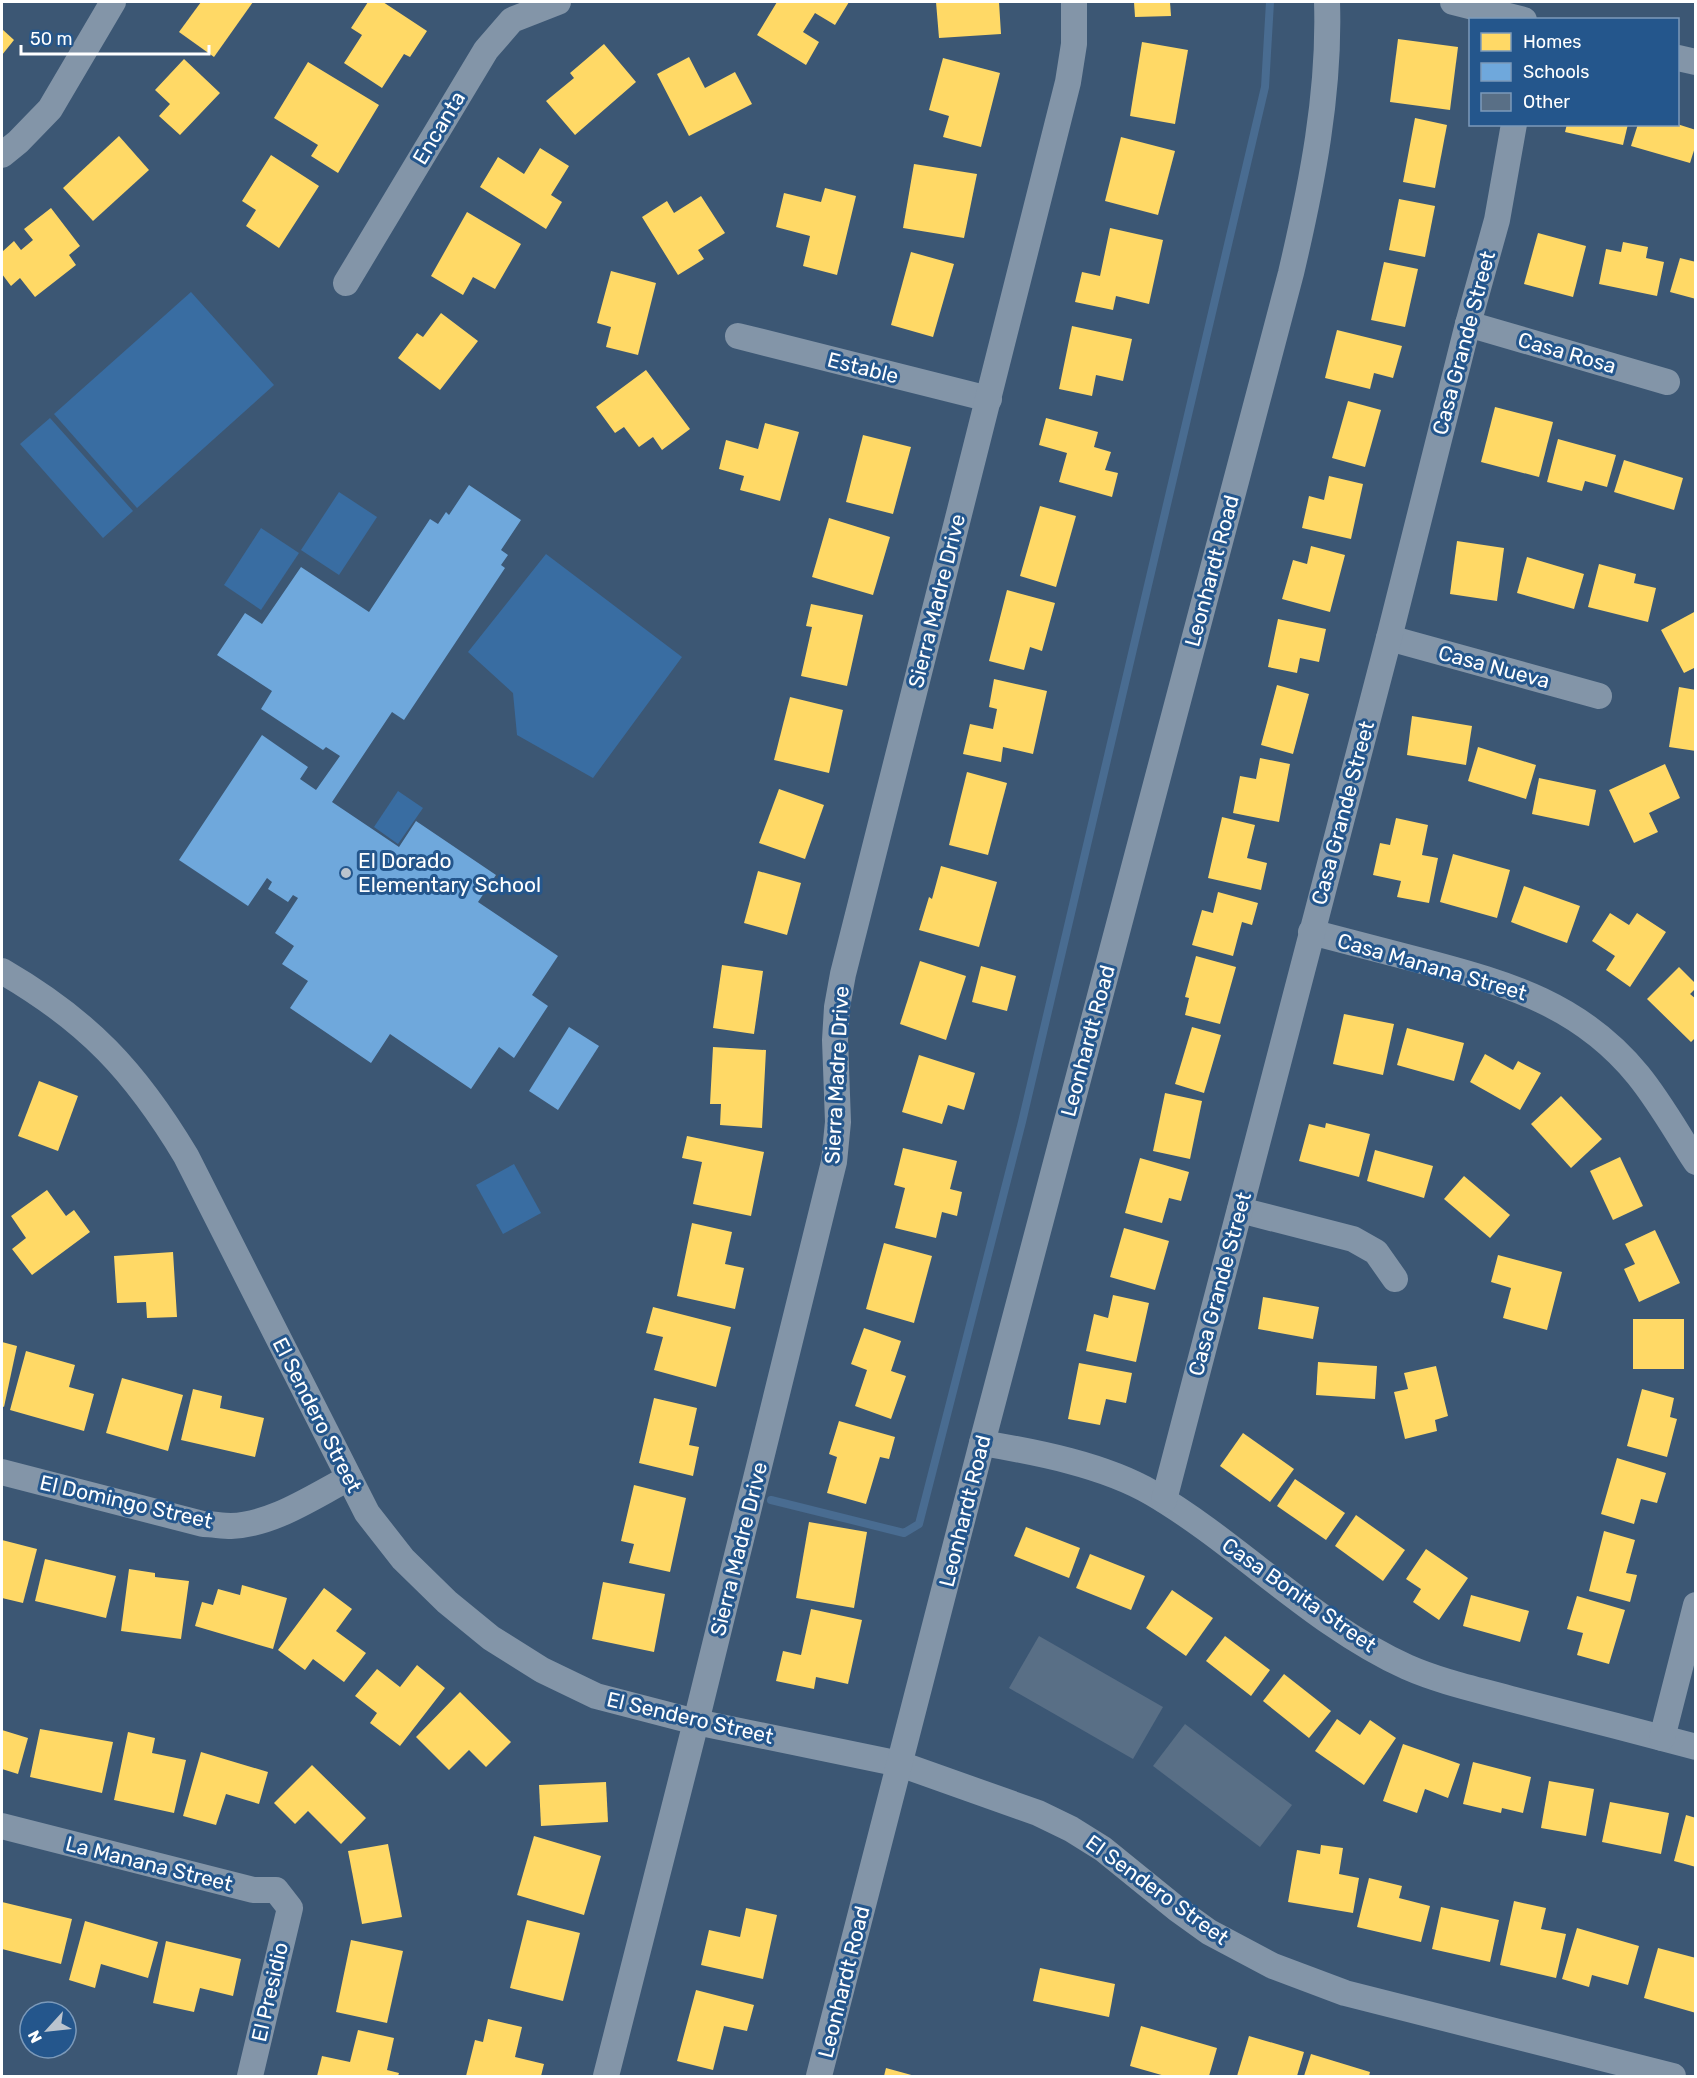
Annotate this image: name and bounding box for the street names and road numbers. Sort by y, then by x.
street label: Encanta [407,87,470,169]
street label: Casa Grande Street [1427,248,1500,438]
street label: Casa Rosa [1515,327,1619,378]
street label: Estable [825,347,901,388]
street label: Leonhardt Road [1179,492,1244,649]
street label: Sierra Madre Drive [903,511,970,690]
street label: Casa Nueva [1436,640,1553,693]
street label: Casa Grande Street [1306,718,1379,908]
street label: Casa Manana Street [1335,928,1530,1006]
street label: Leonhardt Road [1055,962,1120,1119]
street label: Sierra Madre Drive [819,985,854,1165]
street label: Casa Grande Street [1183,1189,1256,1379]
street label: El Sendero Street [268,1333,367,1496]
street label: Leonhardt Road [934,1432,996,1590]
street label: Sierra Madre Drive [705,1459,772,1638]
street label: El Domingo Street [37,1469,215,1534]
street label: Casa Bonita Street [1217,1532,1381,1657]
street label: El Sendero Street [604,1686,776,1749]
street label: El Sendero Street [1081,1829,1234,1950]
street label: La Manana Street [63,1831,235,1896]
street label: Leonhardt Road [813,1903,875,2061]
street label: El Presidio [246,1940,293,2044]

